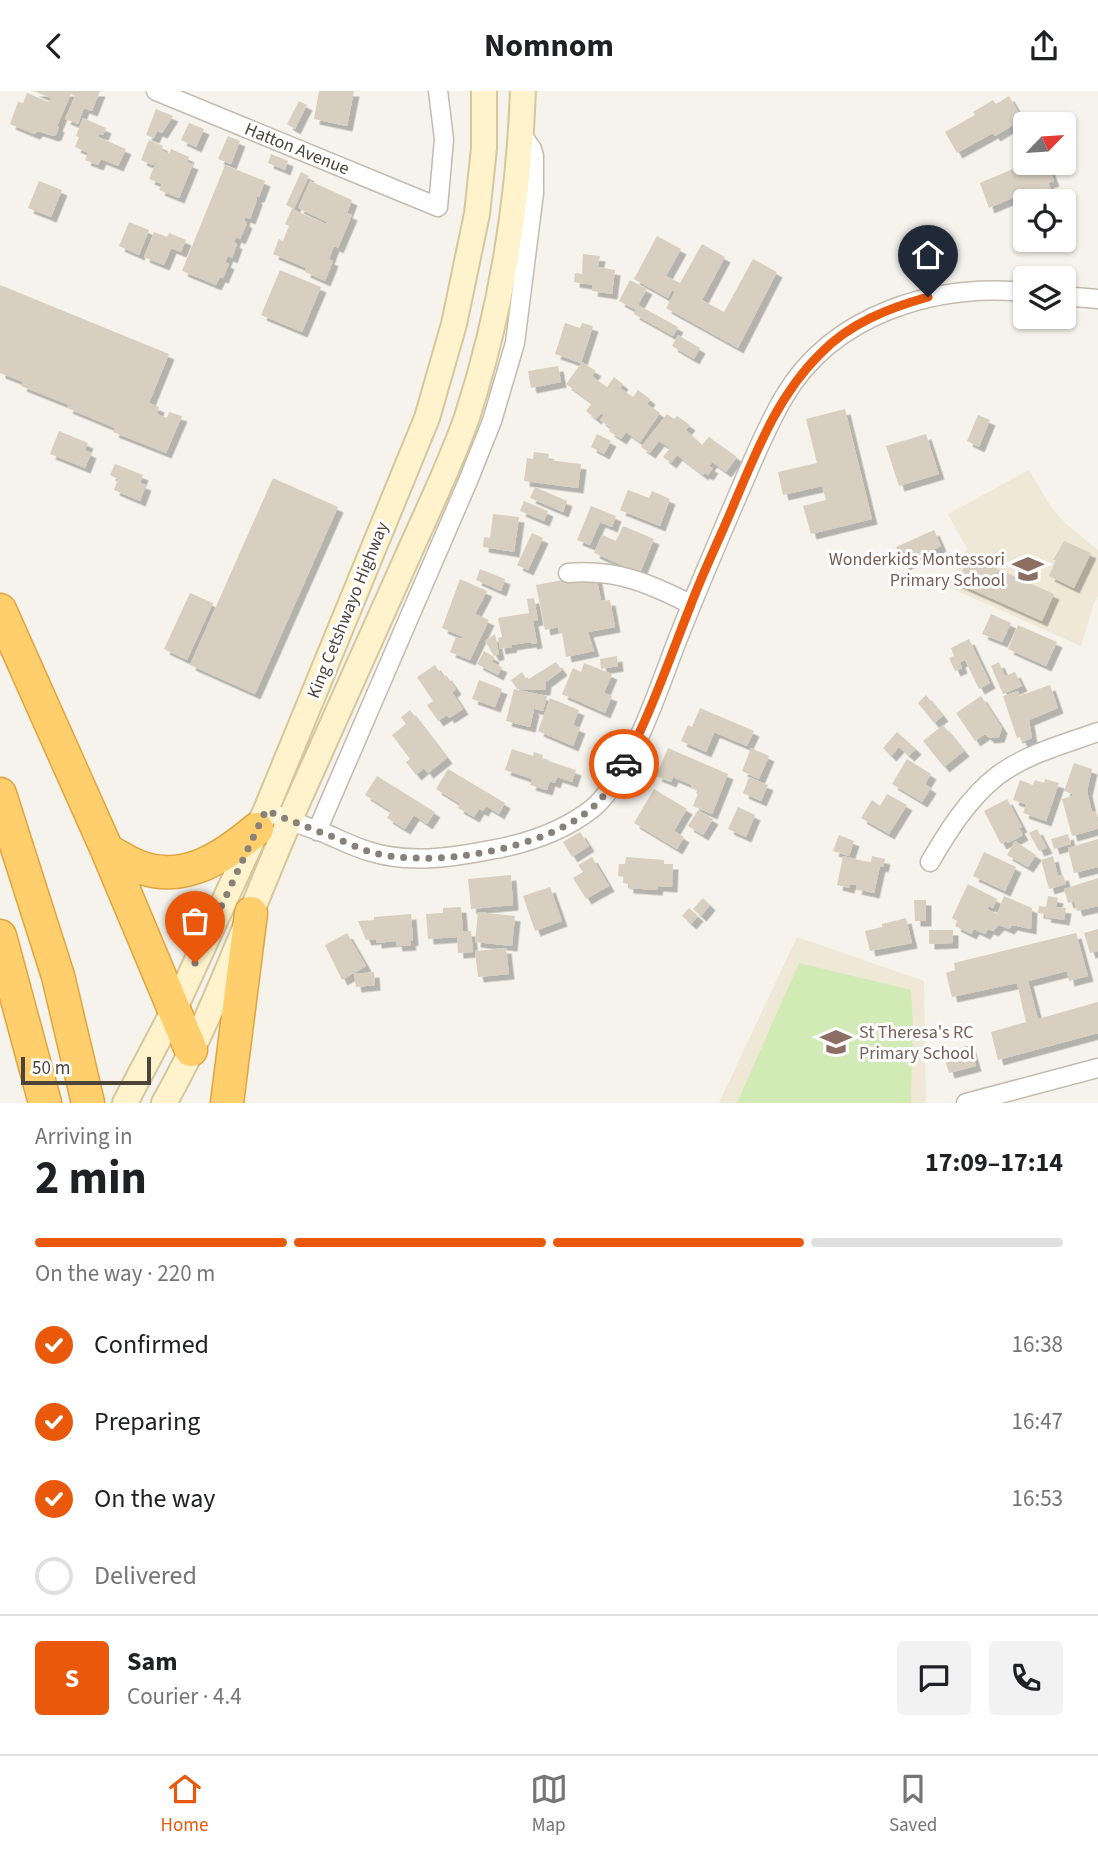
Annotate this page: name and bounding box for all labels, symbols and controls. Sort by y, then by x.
text: Nomnom [484,23,614,69]
icon: back [35,27,73,65]
icon: share [1025,27,1063,65]
north arrow [1013,112,1076,175]
map controls [1013,112,1076,329]
street label: Hatton Avenue [241,117,353,181]
button: locate [1013,189,1076,252]
pin [898,225,958,297]
icon: home [909,236,947,274]
button: layers [1013,266,1076,329]
street label: King Cetshwayo Highway [301,517,395,702]
place label: Wonderkids Montessori Primary School [829,547,1005,593]
school or university icon: Wonderkids Montessori Primary School [1011,552,1045,586]
courier [589,729,659,799]
icon: car [605,745,643,783]
pin [165,891,225,963]
icon: bag [176,902,214,940]
place label: St Theresa's RC Primary School [859,1020,974,1066]
school or university icon: St Theresa's RC Primary School [819,1025,853,1059]
scale bar [21,1054,150,1086]
text: 50 m [32,1055,70,1082]
text: Arriving in [35,1120,133,1153]
text: 17:09–17:14 [925,1144,1063,1181]
text: 2 min [35,1146,147,1211]
text: On the way · 220 m [35,1257,215,1290]
icon: check [35,1326,73,1364]
text: Confirmed [94,1326,209,1363]
text: 16:38 [1012,1328,1063,1361]
icon: check [35,1403,73,1441]
text: Preparing [94,1403,200,1440]
text: 16:47 [1012,1405,1063,1438]
icon: check [35,1480,73,1518]
text: On the way [94,1480,215,1517]
text: 16:53 [1012,1482,1063,1515]
text: Delivered [94,1557,197,1594]
button: chat [897,1641,971,1715]
button: phone [989,1641,1063,1715]
text: Sam [127,1643,177,1680]
text: S [65,1660,79,1697]
text: Courier · 4.4 [127,1680,242,1713]
tab: Home [161,1770,208,1839]
tab: Map [530,1770,568,1839]
tab: Saved [889,1770,937,1839]

